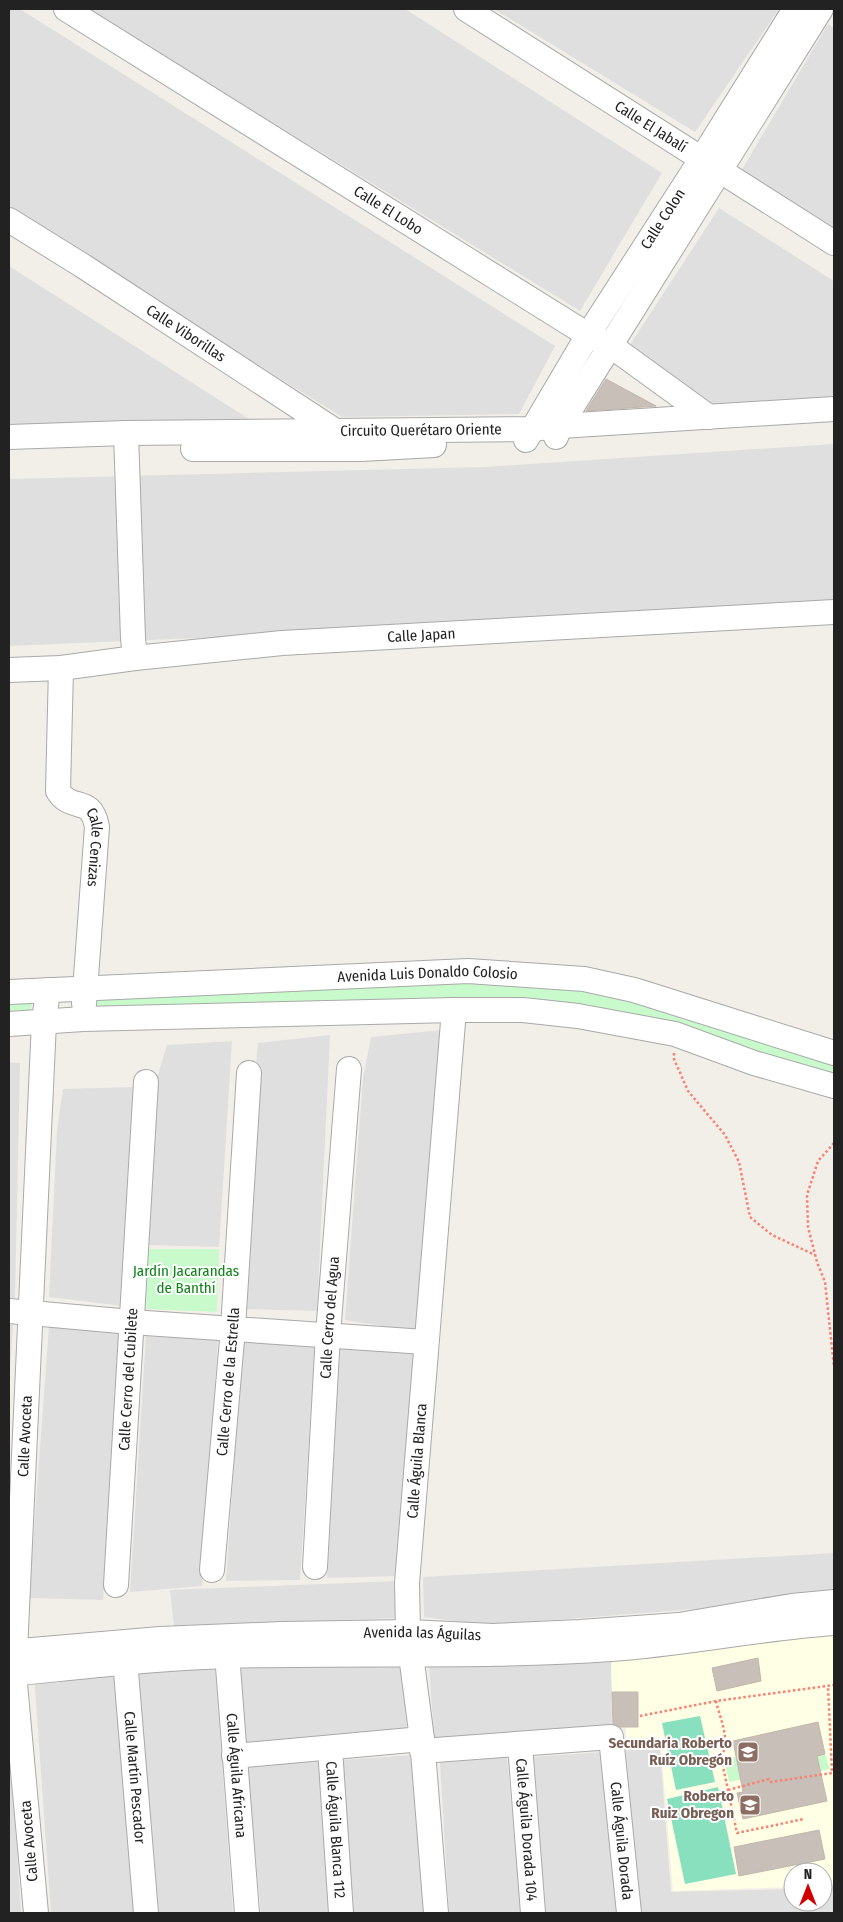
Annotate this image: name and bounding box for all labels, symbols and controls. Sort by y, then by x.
street label: Calle El Jabalí [611,97,691,156]
street label: Calle El Lobo [350,182,426,239]
street label: Calle Colon [637,185,689,253]
street label: Calle Viborillas [143,301,229,366]
street label: Circuito Querétaro Oriente [340,420,502,440]
street label: Calle Japan [387,624,456,646]
street label: Calle Cenizas [82,804,106,887]
street label: Avenida Luis Donaldo Colosio [337,962,518,986]
street label: Calle Cerro del Agua [317,1256,343,1379]
park label: Jardín Jacarandas de Banthí [133,1262,239,1297]
street label: Calle Cerro del Cubilete [115,1307,142,1451]
street label: Calle Cerro de la Estrella [213,1307,243,1457]
street label: Calle Avoceta [14,1395,36,1477]
street label: Calle Águila Blanca [403,1402,431,1519]
street label: Avenida las Águilas [363,1623,481,1644]
street label: Calle Martín Pescador [120,1711,149,1845]
street label: Calle Águila Africana [223,1713,250,1839]
place label: Secundaria Roberto Ruíz Obregón [608,1734,732,1769]
school or university icon: Secundaria Roberto Ruíz Obregón [736,1740,760,1764]
street label: Calle Águila Dorada 104 [512,1758,541,1902]
street label: Calle Águila Blanca 112 [322,1761,349,1899]
street label: Calle Águila Dorada [607,1781,637,1901]
place label: Roberto Ruiz Obregon [651,1787,734,1822]
school or university icon: Roberto Ruiz Obregon [738,1793,762,1817]
street label: Calle Avoceta [16,1800,42,1882]
north arrow [783,1862,833,1912]
text: N [804,1866,812,1883]

